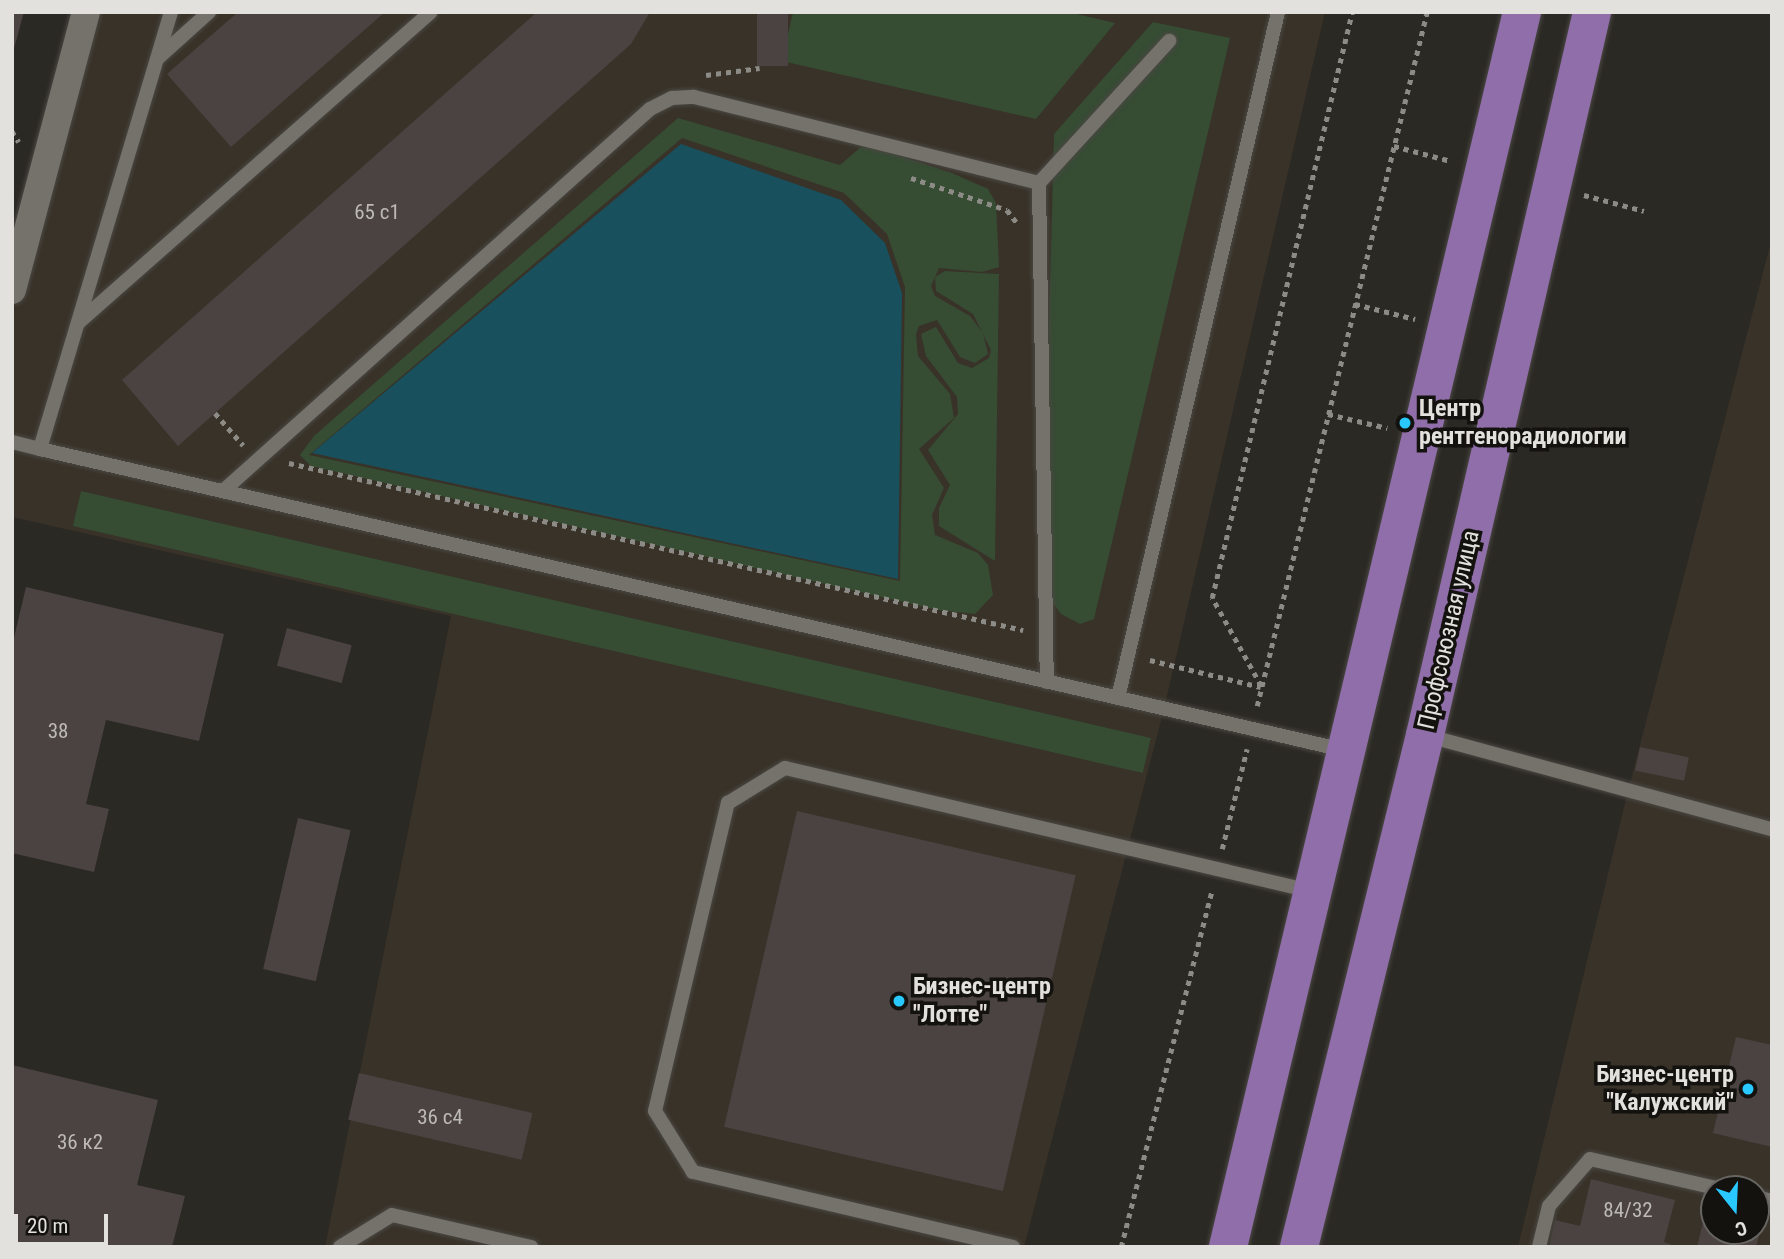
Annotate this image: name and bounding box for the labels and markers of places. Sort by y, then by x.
place label: Центр рентгенорадиологии [1419,395,1626,451]
marker: Центр рентгенорадиологии [1397,415,1413,431]
place label: Бизнес-центр "Лотте" [913,973,1051,1029]
marker: Бизнес-центр "Лотте" [891,993,907,1009]
place label: Бизнес-центр "Калужский" [1596,1061,1734,1117]
marker: Бизнес-центр "Калужский" [1740,1081,1756,1097]

